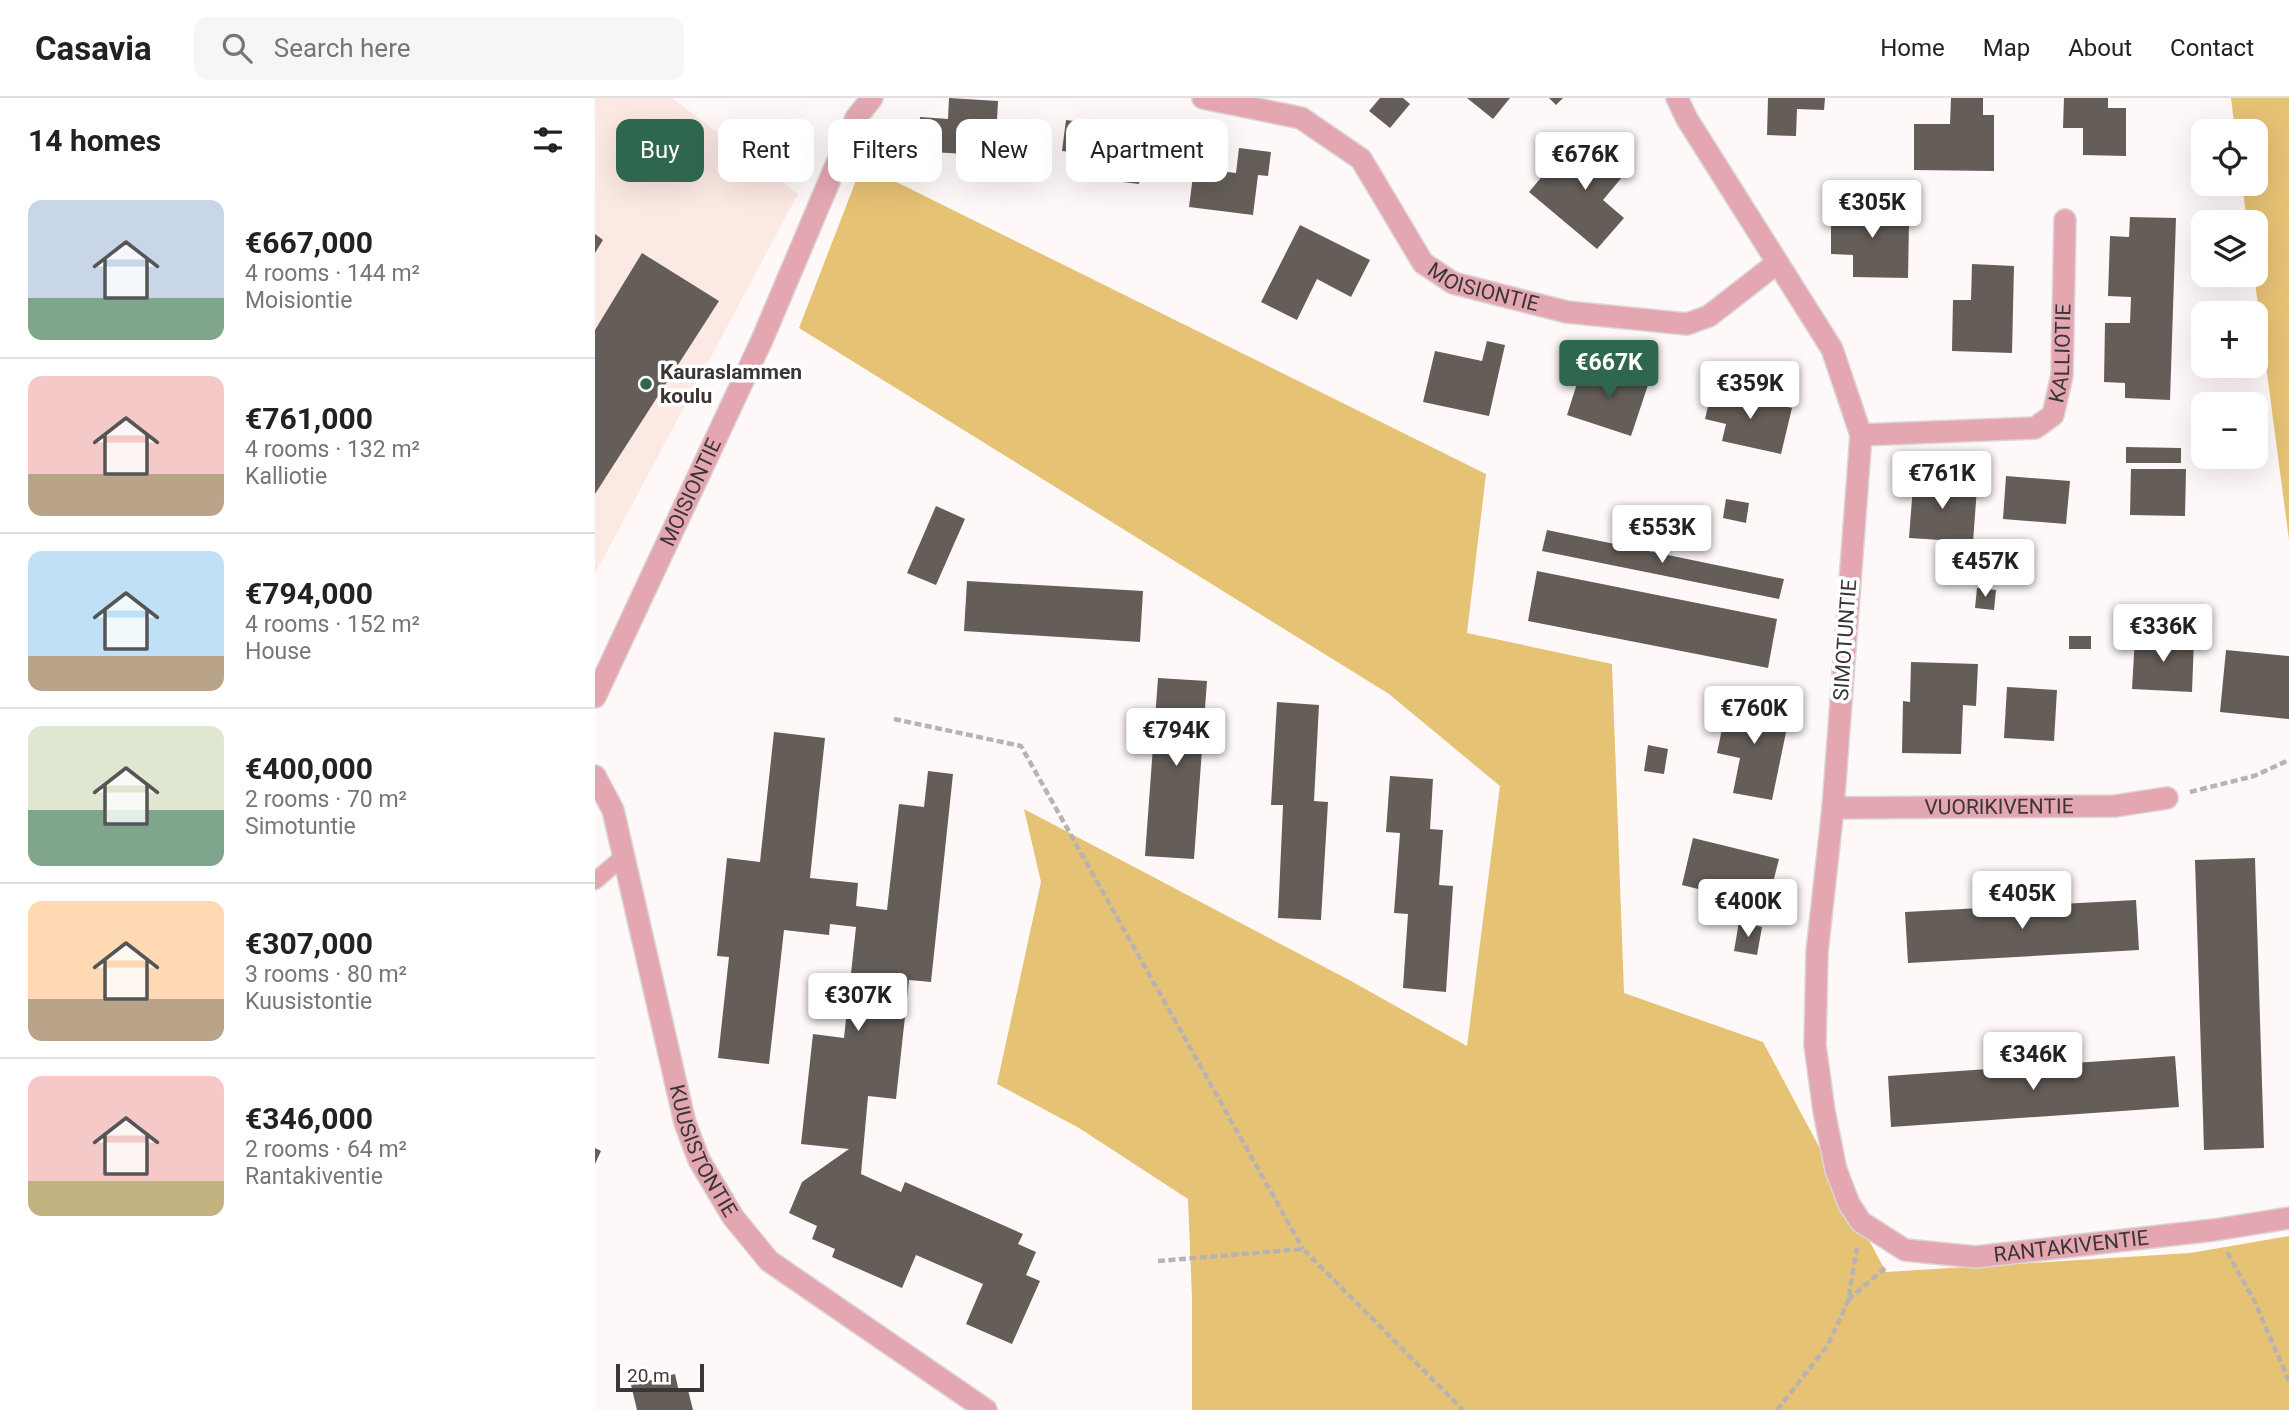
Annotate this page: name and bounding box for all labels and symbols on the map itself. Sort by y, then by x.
pin: €676K [1536,132,1634,192]
pin: €305K [1823,180,1921,240]
street label: MOISIONTIE [1423,258,1541,316]
street label: KALLIOTIE [2044,303,2075,405]
pin: €667K [1560,341,1658,400]
place label: Kauraslammen koulu [660,360,802,408]
pin: €359K [1701,362,1799,421]
marker: Kauraslammen koulu [638,376,654,392]
street label: MOISIONTIE [655,435,726,550]
pin: €761K [1893,452,1991,511]
pin: €553K [1613,505,1711,565]
pin: €457K [1936,540,2034,599]
street label: SIMOTUNTIE [1829,578,1861,702]
pin: €336K [2114,604,2212,664]
pin: €760K [1705,686,1803,746]
pin: €794K [1127,708,1225,768]
street label: VUORIKIVENTIE [1924,794,2074,819]
pin: €405K [1973,872,2071,931]
pin: €400K [1699,880,1797,939]
pin: €307K [809,974,907,1033]
pin: €346K [1984,1032,2082,1092]
street label: KUUSISTONTIE [665,1082,742,1221]
street label: RANTAKIVENTIE [1992,1225,2150,1267]
scale bar [616,1361,703,1393]

